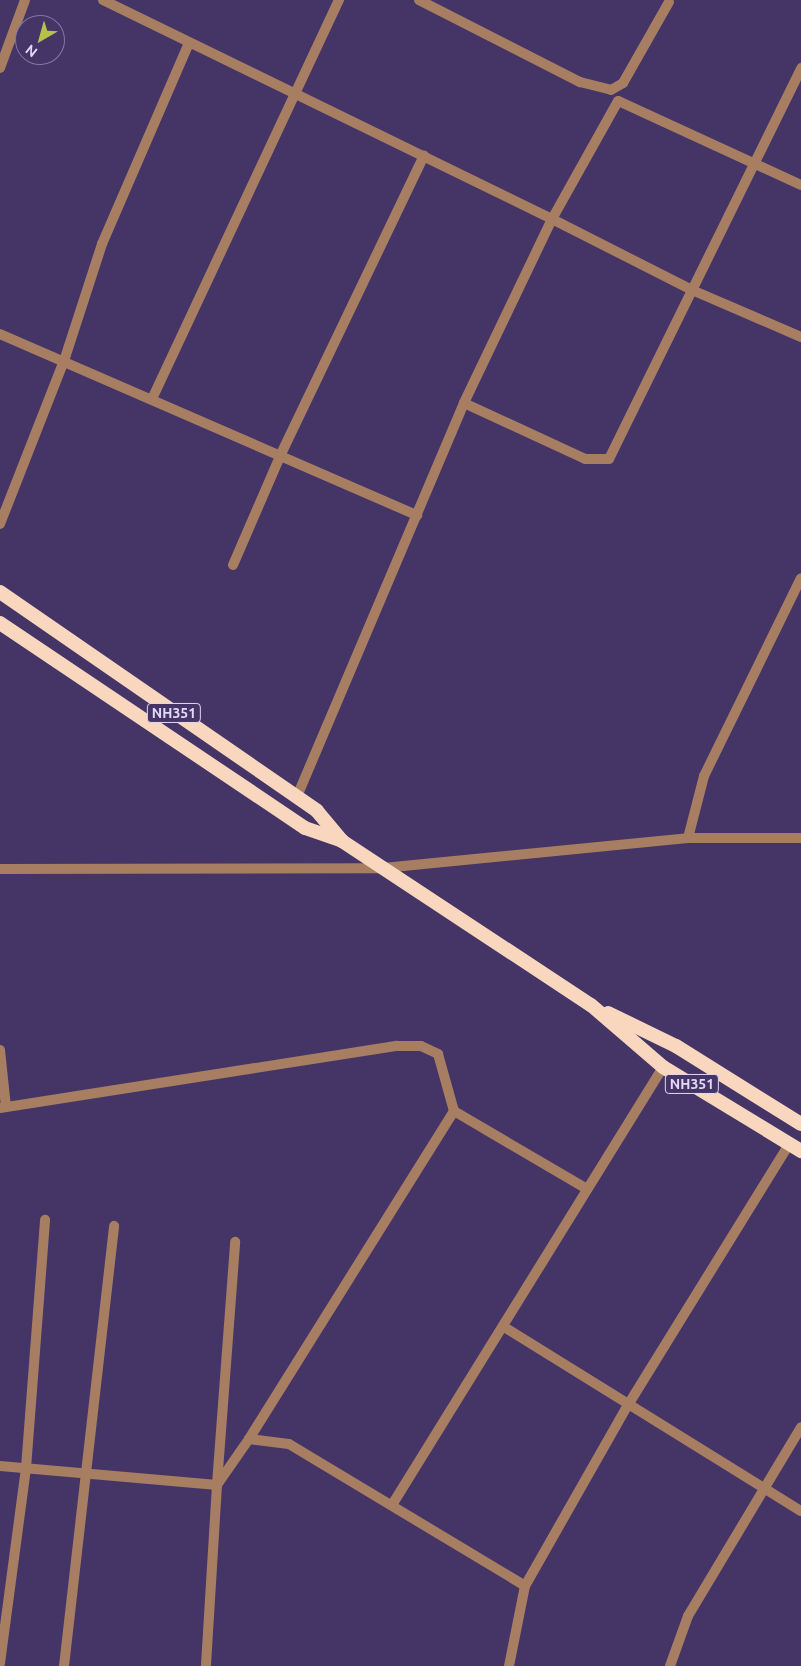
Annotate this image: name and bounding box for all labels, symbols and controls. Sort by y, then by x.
north arrow [15,15,65,65]
text: N [22,42,40,61]
road number: NH351 [146,701,202,724]
road number: NH351 [664,1072,720,1096]

